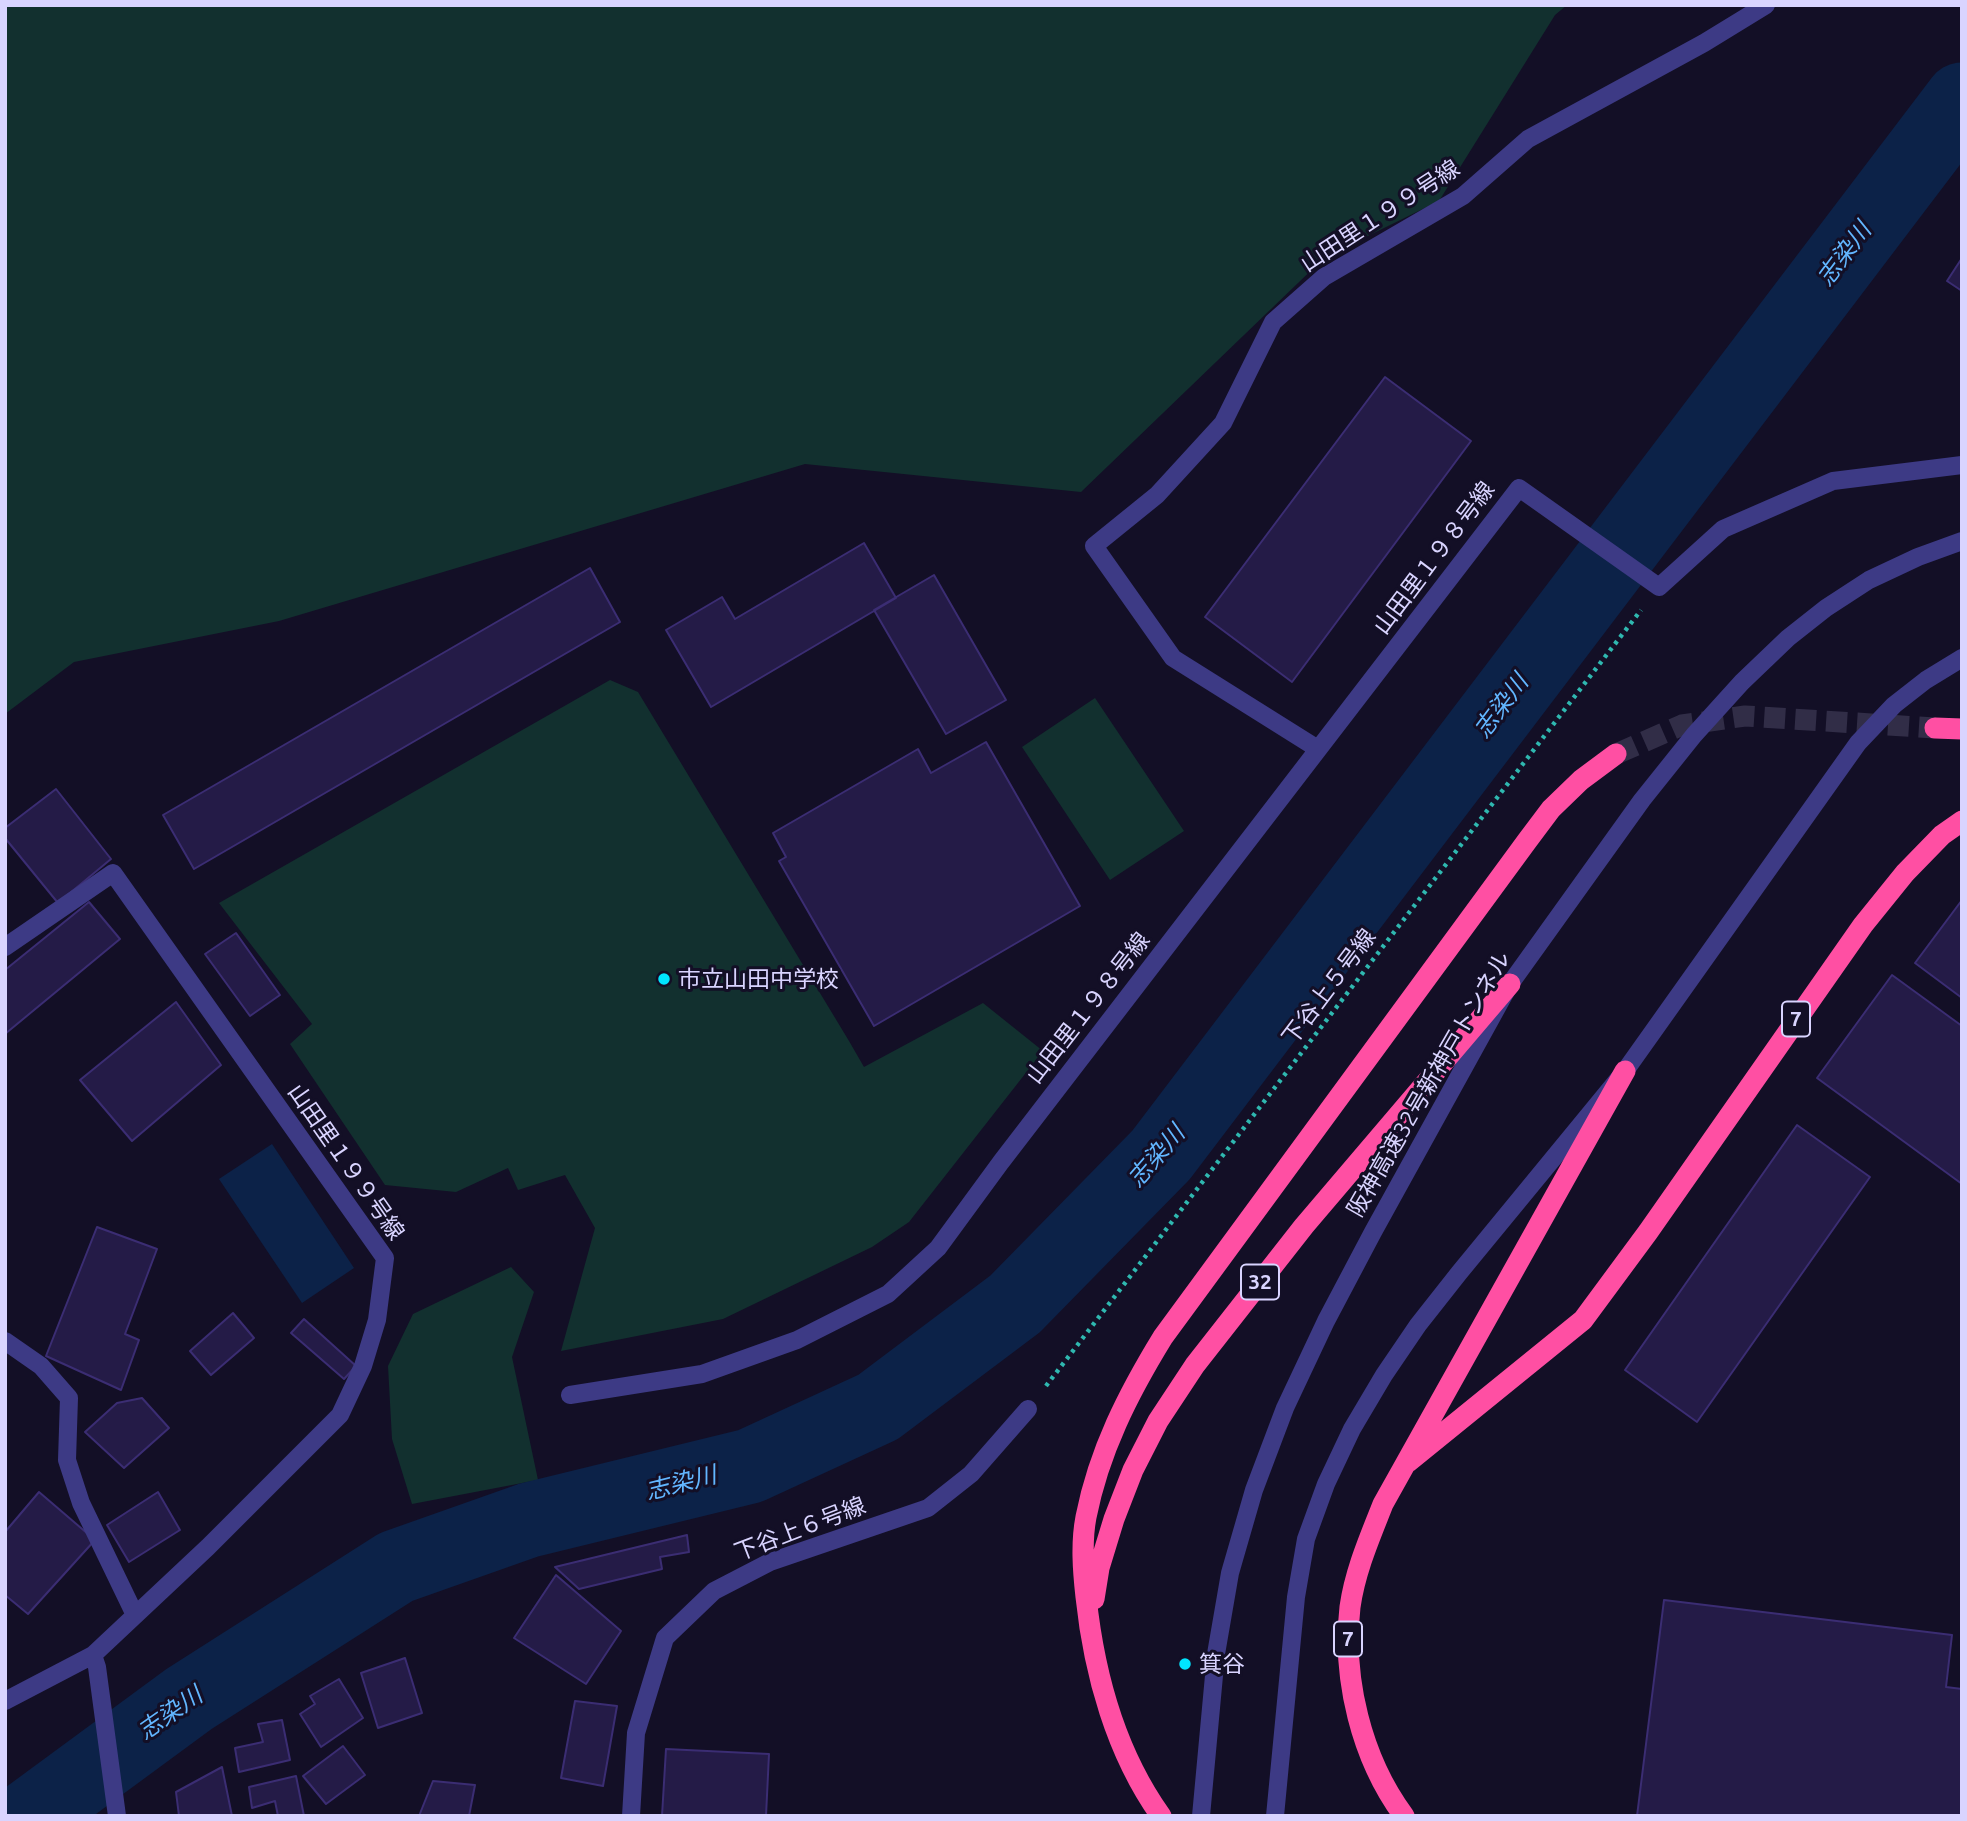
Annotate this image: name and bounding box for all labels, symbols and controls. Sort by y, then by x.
street label: 山田里１９９号線 [1295,154,1465,278]
water label: 志染川 [1811,217,1877,291]
street label: 山田里１９８号線 [1368,476,1500,640]
water label: 志染川 [1468,669,1534,743]
street label: 下谷上５号線 [1276,924,1382,1050]
street label: 山田里１９８号線 [1020,927,1156,1089]
street label: 阪神高速32号新神戸トンネル [1342,946,1516,1222]
place label: 市立山田中学校 [678,965,839,993]
marker: 市立山田中学校 [656,971,672,987]
road number: 7 [1782,1002,1810,1036]
street label: 山田里１９９号線 [282,1079,410,1245]
water label: 志染川 [1122,1119,1190,1193]
road number: 32 [1241,1264,1279,1300]
water label: 志染川 [643,1460,719,1506]
street label: 下谷上６号線 [731,1491,869,1567]
road number: 7 [1334,1622,1362,1656]
place label: 箕谷 [1199,1650,1245,1678]
marker: 箕谷 [1177,1656,1193,1672]
water label: 志染川 [132,1681,208,1745]

